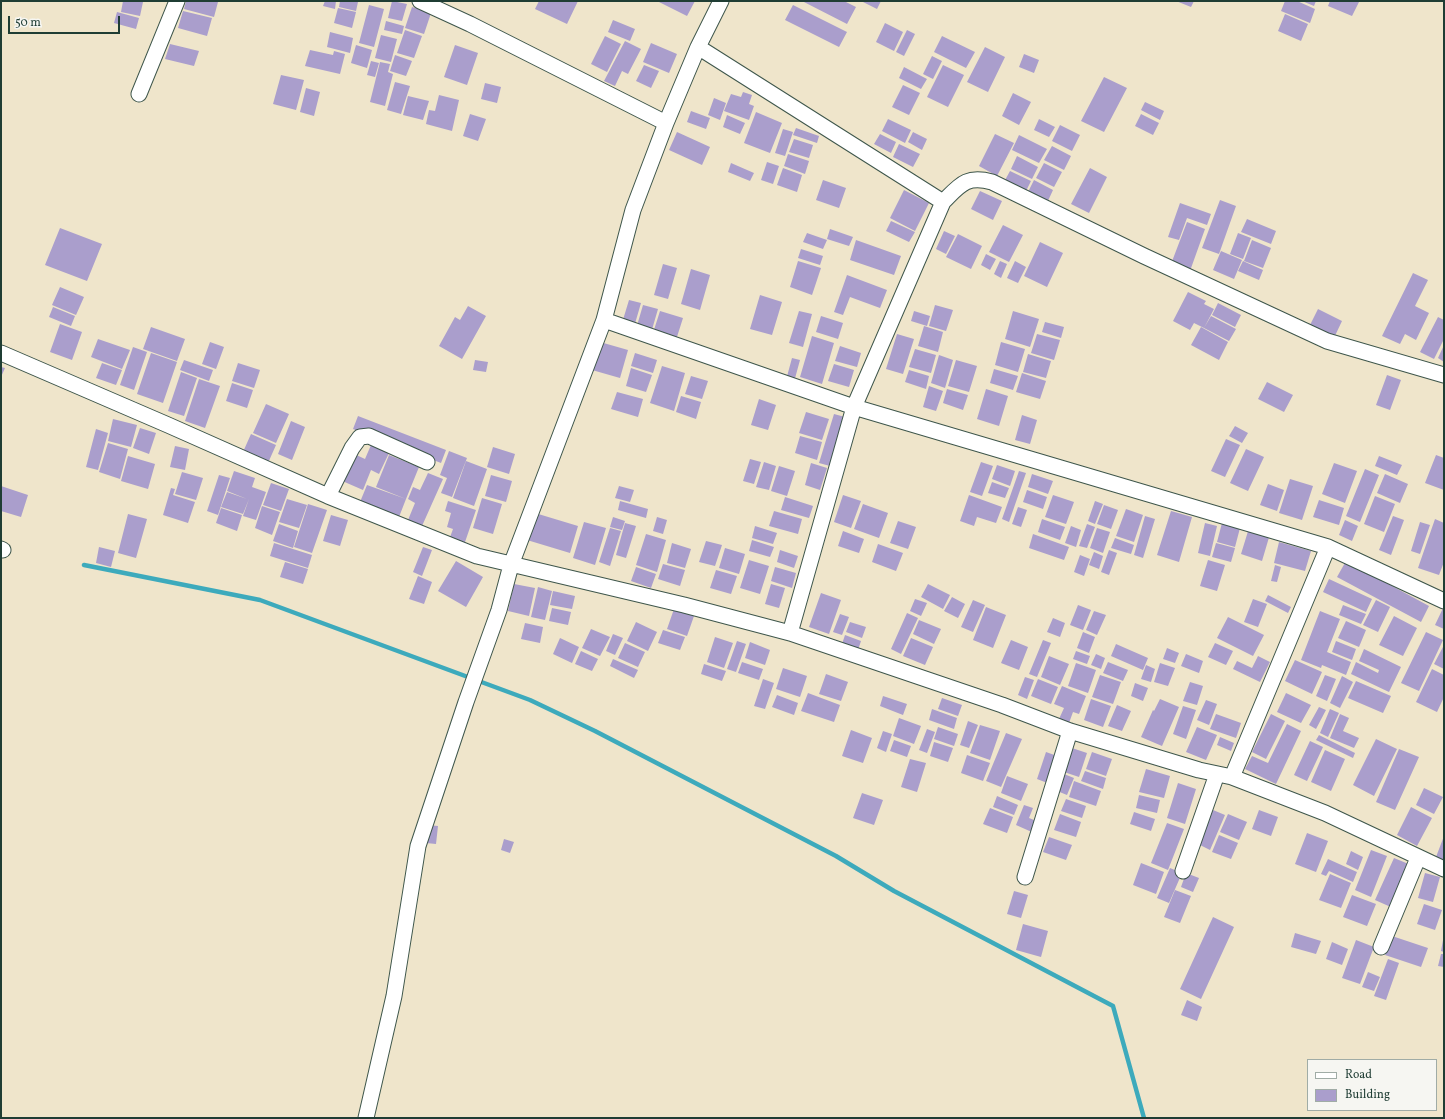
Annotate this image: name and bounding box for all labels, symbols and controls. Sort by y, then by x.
scale bar [10,8,122,34]
text: 50 m [15,15,41,31]
legend [1307,1059,1437,1111]
text: Road [1345,1067,1372,1083]
text: Building [1345,1087,1390,1103]

